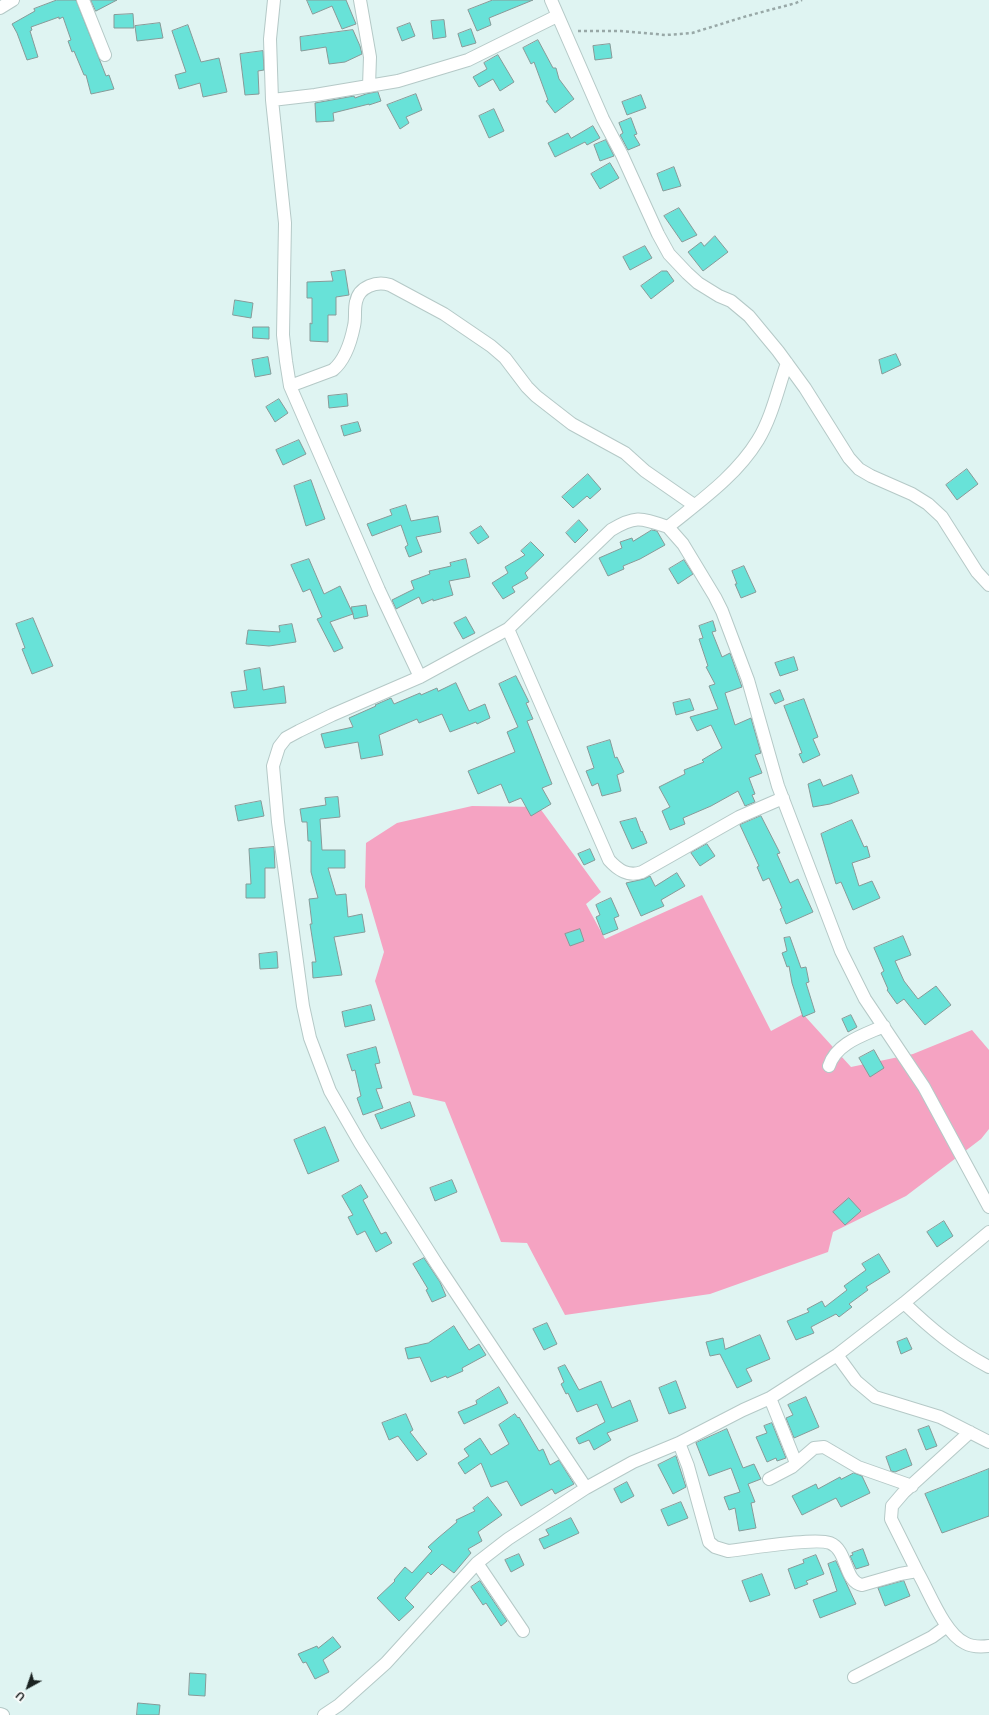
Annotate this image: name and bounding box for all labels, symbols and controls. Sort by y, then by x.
north arrow [8,1667,48,1707]
text: U [13,1689,27,1703]

